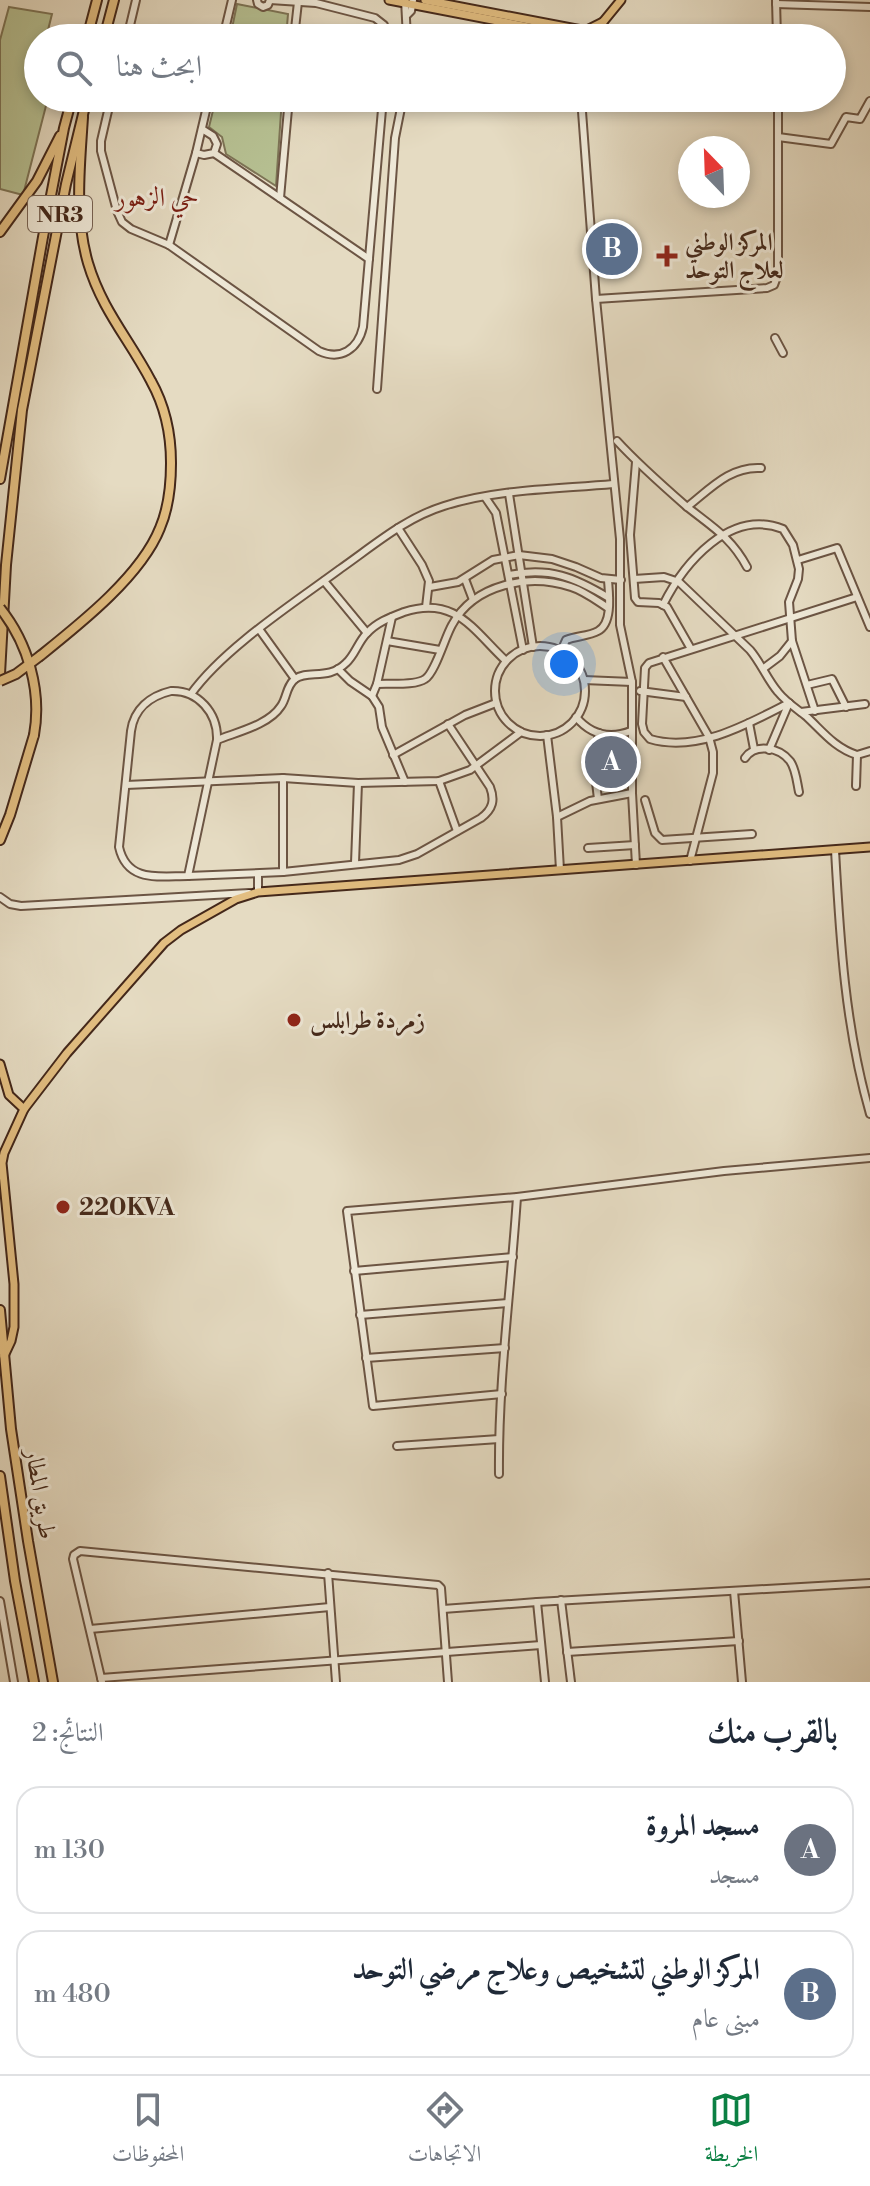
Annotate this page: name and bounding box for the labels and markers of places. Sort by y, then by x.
pin: B [586,219,638,279]
place label: المركز الوطني لعلاج التوحد [685,228,784,292]
marker: المركز الوطني لعلاج التوحد [656,245,678,267]
pin: A [585,732,637,792]
place label: زمردة طرابلس [310,1006,425,1037]
marker: زمردة طرابلس [285,1011,303,1029]
place label: 220KVA [79,1193,176,1223]
marker: 220KVA [54,1198,72,1216]

